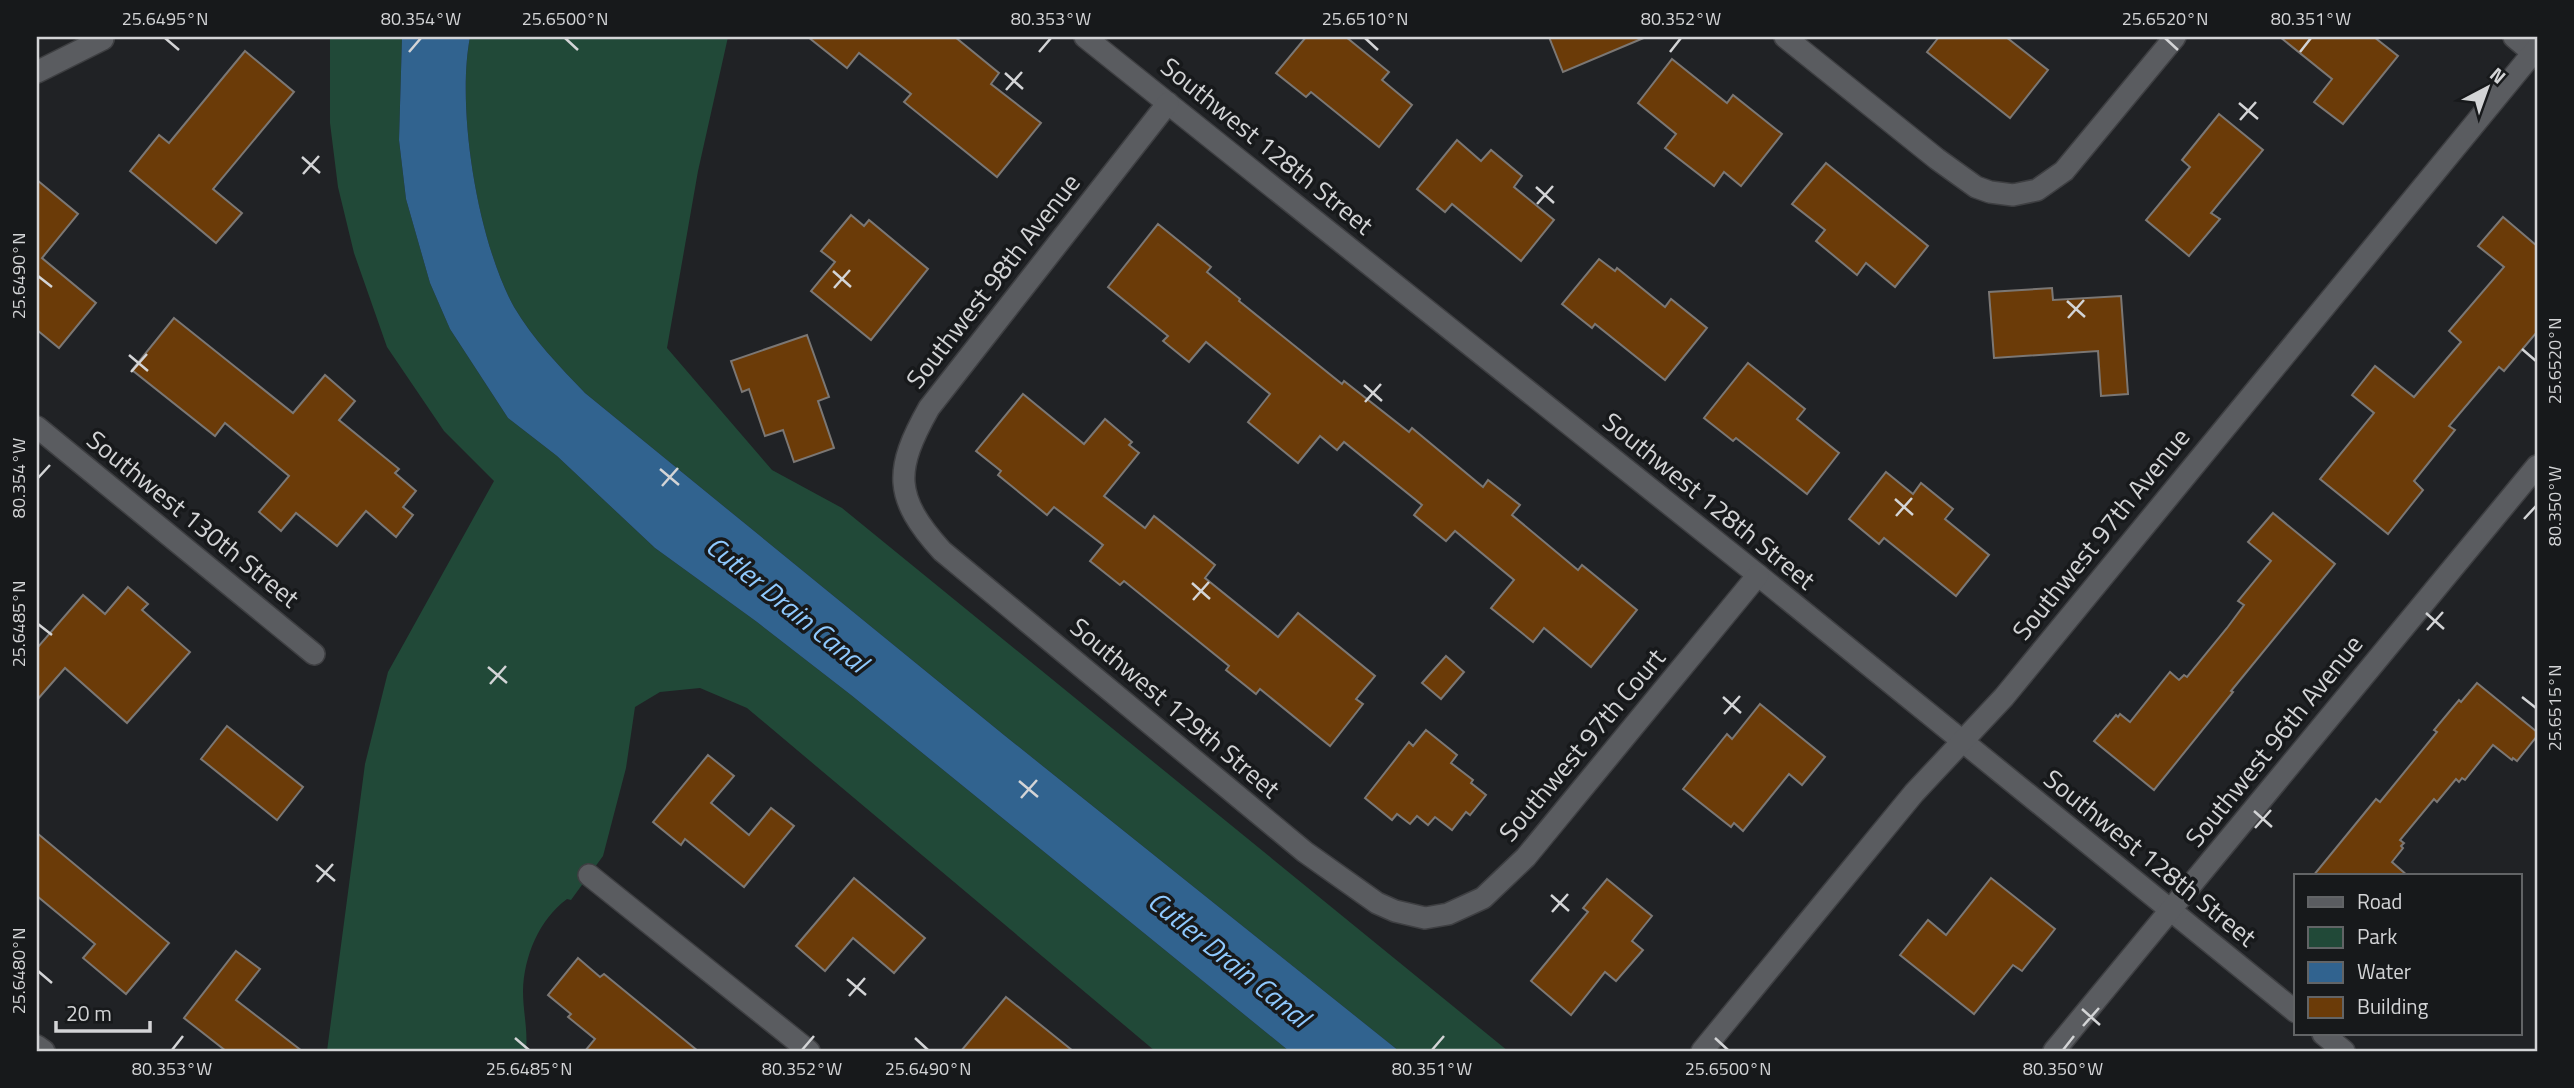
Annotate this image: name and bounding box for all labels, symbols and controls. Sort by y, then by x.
text: 25.6495°N [122,5,208,32]
text: 80.354°W [381,5,461,32]
text: 25.6500°N [522,5,608,32]
text: 80.353°W [1011,5,1091,32]
text: 25.6510°N [1322,5,1408,32]
text: 80.352°W [1641,5,1721,32]
text: 25.6520°N [2122,5,2208,32]
text: 80.351°W [2271,5,2351,32]
street label: Southwest 128th Street [1153,47,1382,244]
north arrow [2452,52,2522,122]
text: N [2484,60,2513,90]
street label: Southwest 98th Avenue [896,165,1089,397]
text: 25.6490°N [5,233,32,319]
text: 25.6520°N [2541,318,2568,404]
street label: Southwest 128th Street [1595,402,1824,599]
street label: Southwest 97th Avenue [2003,419,2199,648]
street label: Southwest 130th Street [79,420,308,617]
text: 80.354°W [5,438,32,518]
text: 80.350°W [2541,466,2568,546]
water label: Cutler Drain Canal [697,525,880,684]
text: 25.6485°N [5,581,32,667]
street label: Southwest 129th Street [1062,608,1289,807]
street label: Southwest 96th Avenue [2176,626,2372,855]
street label: Southwest 97th Court [1489,640,1674,850]
text: 25.6515°N [2541,665,2568,751]
street label: Southwest 128th Street [2036,759,2265,956]
legend [2294,874,2522,1036]
water label: Cutler Drain Canal [1139,880,1322,1039]
text: Road [2357,885,2402,917]
text: Park [2357,920,2397,952]
text: 25.6480°N [5,928,32,1014]
text: Water [2357,955,2411,987]
scale bar [56,990,150,1034]
text: Building [2357,990,2429,1022]
text: 20 m [66,997,112,1029]
text: 80.353°W [132,1055,212,1082]
text: 25.6485°N [486,1055,572,1082]
text: 80.352°W [762,1055,842,1082]
text: 25.6490°N [885,1055,971,1082]
text: 80.351°W [1392,1055,1472,1082]
text: 25.6500°N [1685,1055,1771,1082]
text: 80.350°W [2023,1055,2103,1082]

